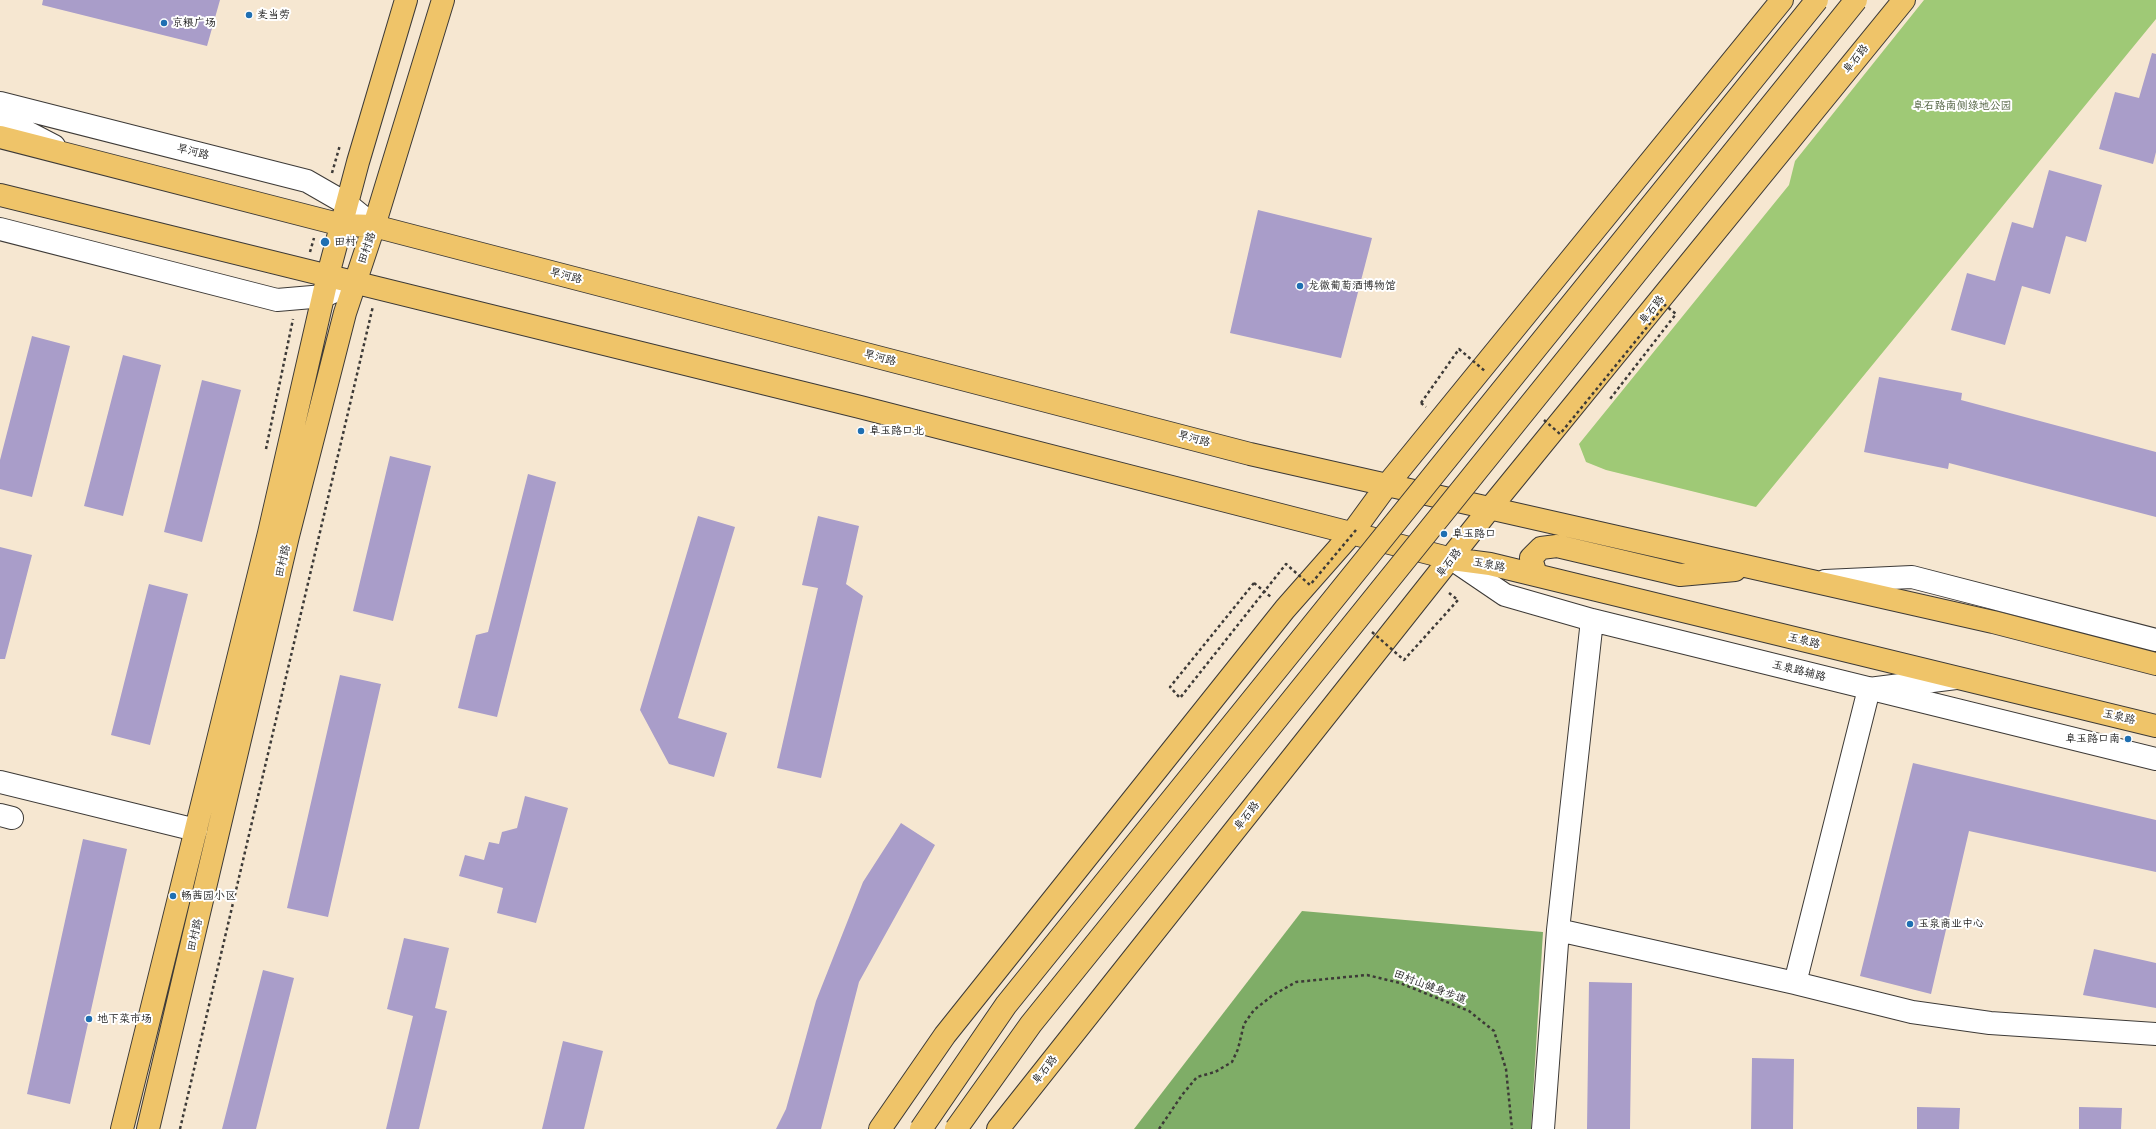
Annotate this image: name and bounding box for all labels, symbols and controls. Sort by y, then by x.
place label: 麦当劳 [257,8,290,22]
marker: 麦当劳 [244,10,254,20]
place label: 京粮广场 [172,16,216,30]
marker: 京粮广场 [159,18,169,28]
street label: 阜石路 [1840,42,1872,76]
park label: 阜石路南侧绿地公园 [1913,99,2011,113]
street label: 旱河路 [175,142,211,162]
street label: 田村路 [355,230,379,266]
place label: 田村 [334,235,356,249]
marker: 田村 [319,236,331,248]
street label: 旱河路 [548,265,584,287]
place label: 龙徽葡萄酒博物馆 [1308,279,1396,293]
marker: 龙徽葡萄酒博物馆 [1295,281,1305,291]
street label: 阜石路 [1636,293,1668,327]
street label: 旱河路 [862,347,898,369]
place label: 阜玉路口北 [869,424,924,438]
marker: 阜玉路口北 [856,426,866,436]
street label: 旱河路 [1176,428,1212,450]
place label: 阜玉路口 [1452,527,1496,541]
marker: 阜玉路口 [1439,529,1449,539]
street label: 田村路 [273,543,293,579]
street label: 阜石路 [1434,546,1464,580]
street label: 玉泉路 [1472,555,1506,575]
street label: 玉泉路 [1786,631,1822,651]
street label: 玉泉路辅路 [1771,658,1827,684]
street label: 玉泉路 [2101,707,2137,727]
place label: 阜玉路口南 [2065,732,2120,746]
marker: 阜玉路口南 [2123,734,2133,744]
street label: 阜石路 [1231,799,1263,833]
place label: 畅茜园小区 [181,889,236,903]
marker: 畅茜园小区 [168,891,178,901]
street label: 田村路 [185,917,205,953]
place label: 玉泉商业中心 [1918,917,1984,931]
marker: 玉泉商业中心 [1905,919,1915,929]
street label: 田村山健身步道 [1392,967,1468,1007]
place label: 地下菜市场 [97,1012,152,1026]
marker: 地下菜市场 [84,1014,94,1024]
street label: 阜石路 [1029,1053,1061,1087]

